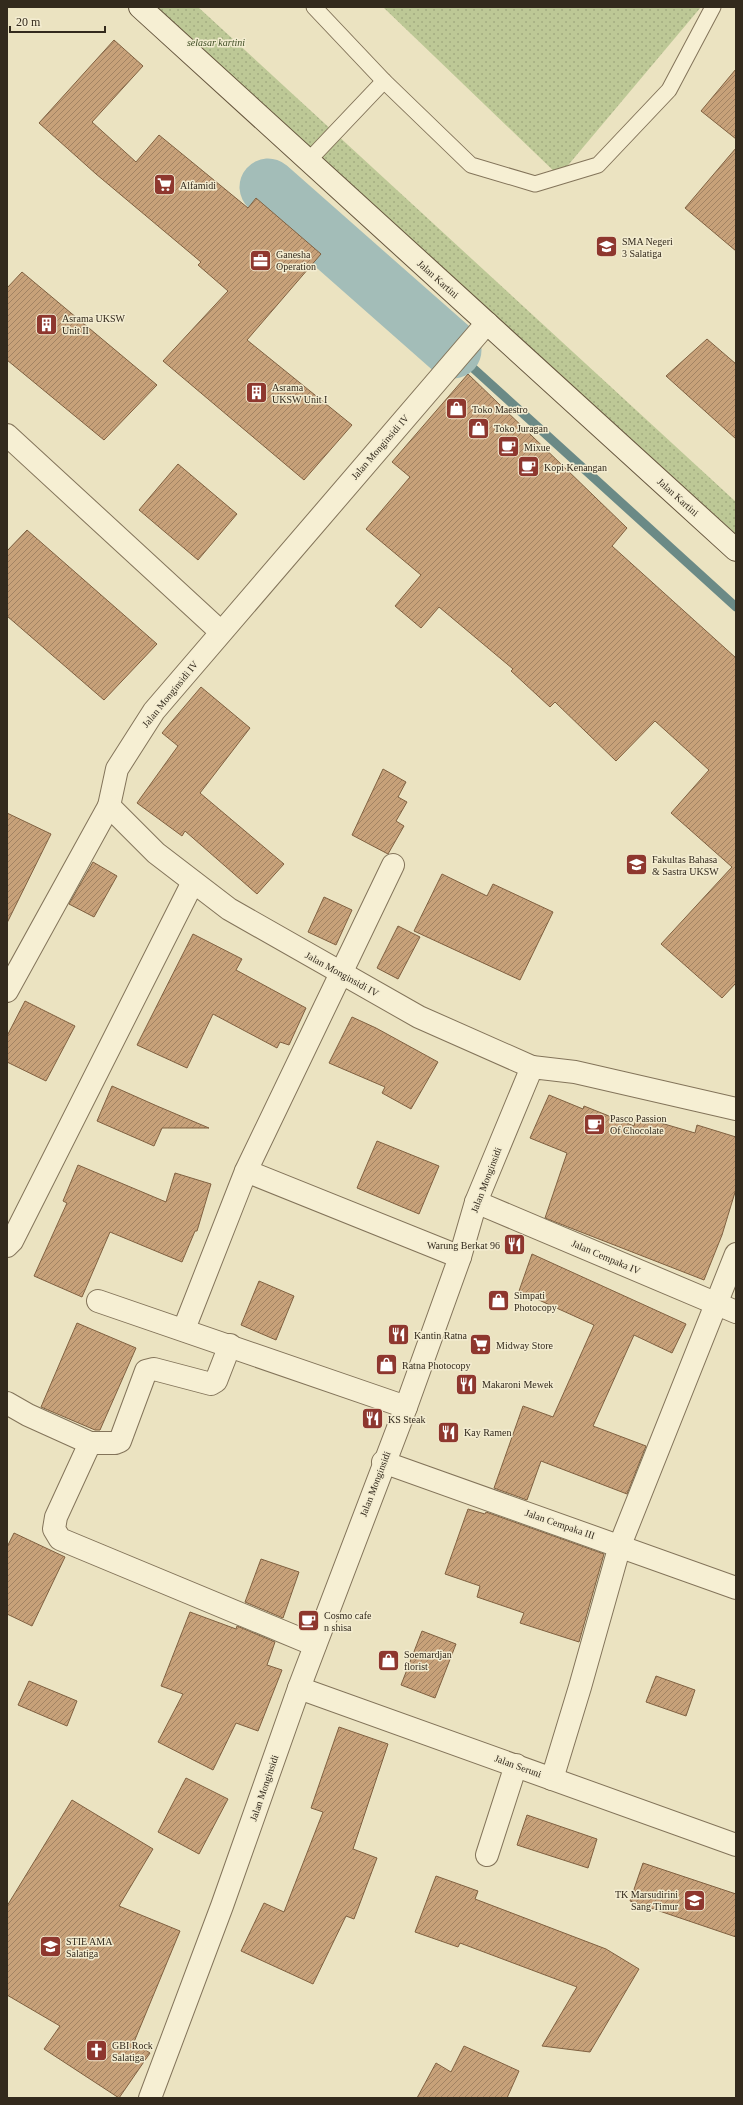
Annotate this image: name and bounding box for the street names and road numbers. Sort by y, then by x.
street label: Jalan Kartini [415,258,461,300]
street label: Jalan Monginsidi IV [349,412,412,482]
street label: Jalan Kartini [655,476,701,518]
street label: Jalan Monginsidi IV [140,658,201,729]
street label: Jalan Monginsidi IV [303,949,381,999]
street label: Jalan Monginsidi [468,1146,504,1214]
street label: Jalan Cempaka IV [570,1238,643,1277]
street label: Jalan Monginsidi [357,1450,393,1518]
street label: Jalan Cempaka III [524,1507,596,1541]
street label: Jalan Seruni [493,1752,543,1780]
street label: Jalan Monginsidi [248,1753,281,1822]

